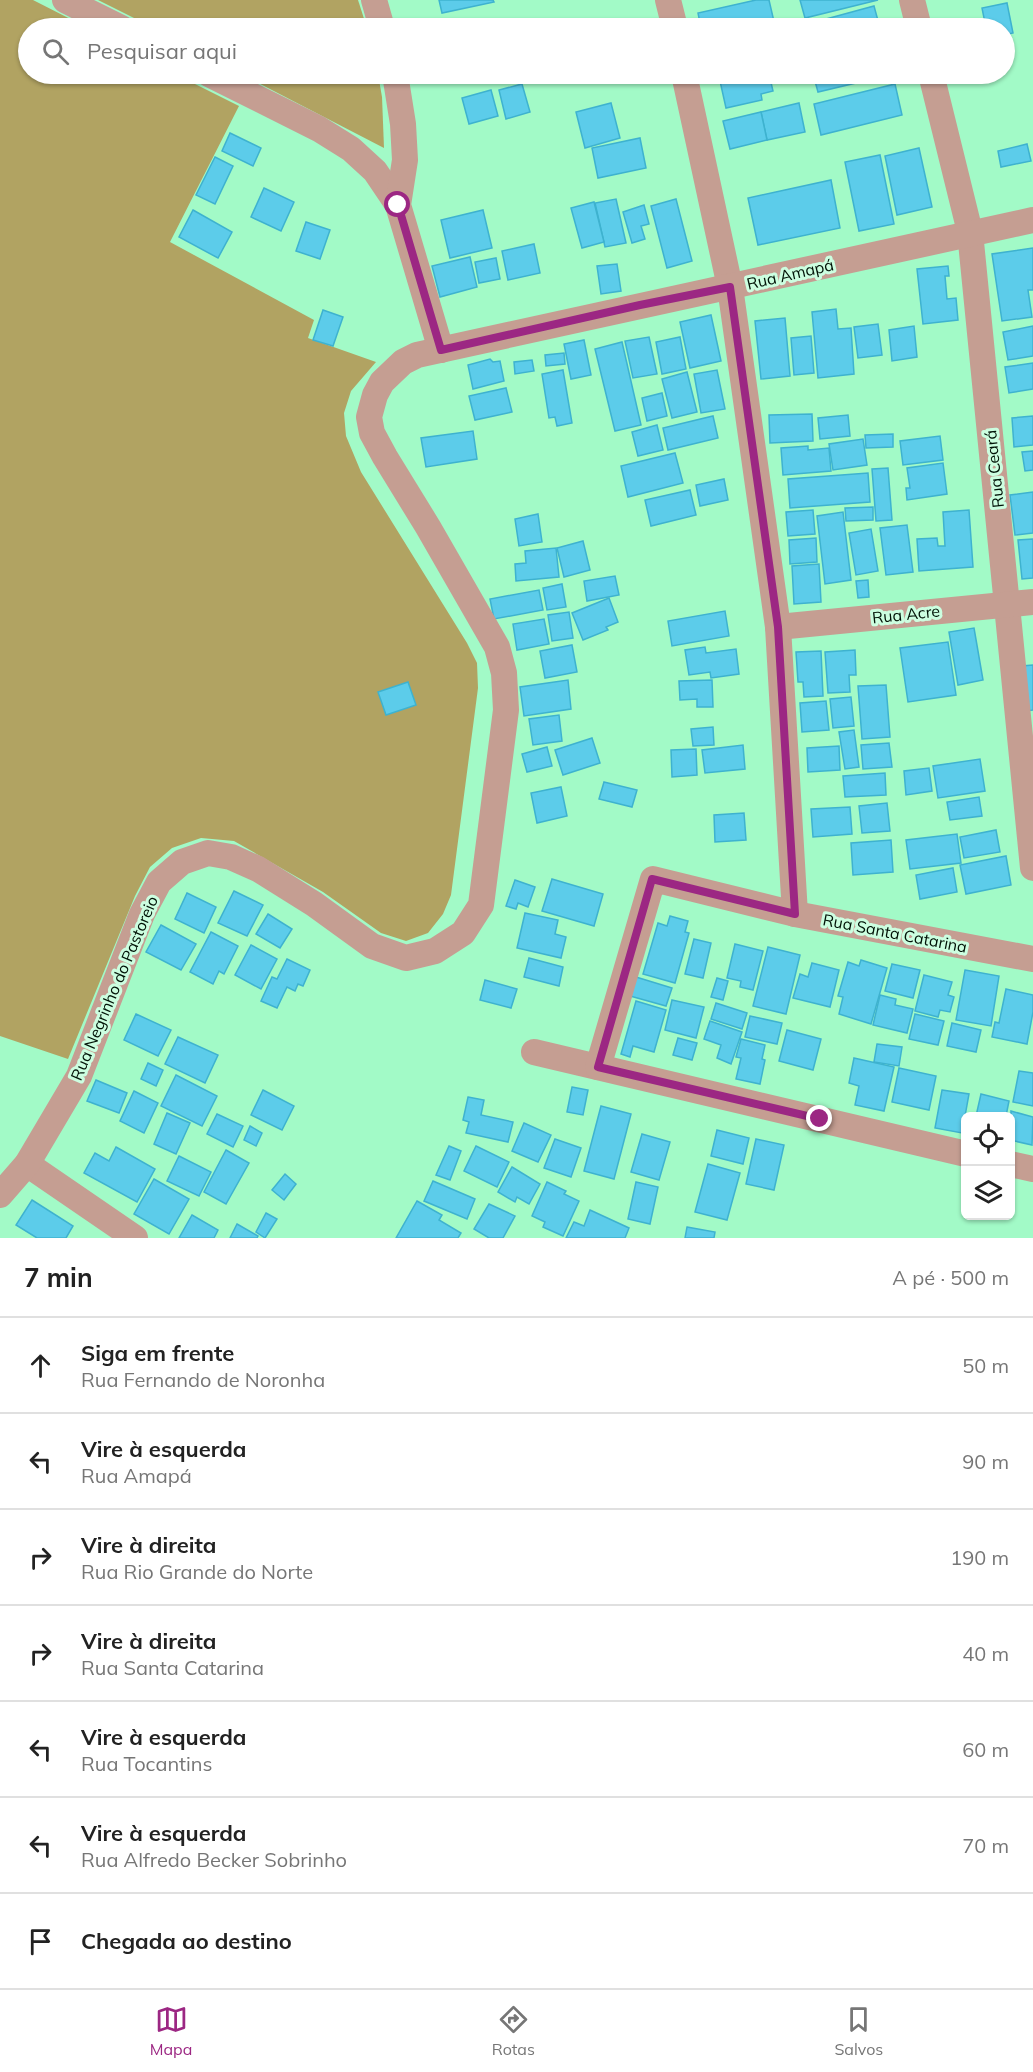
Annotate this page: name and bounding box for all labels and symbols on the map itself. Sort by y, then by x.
route start [384,191,410,217]
street label: Rua Amapá [745,254,835,294]
street label: Rua Ceará [980,429,1008,509]
street label: Rua Acre [871,600,941,628]
street label: Rua Negrinho do Pastoreio [66,893,162,1083]
street label: Rua Santa Catarina [821,909,969,957]
route end [806,1105,832,1131]

